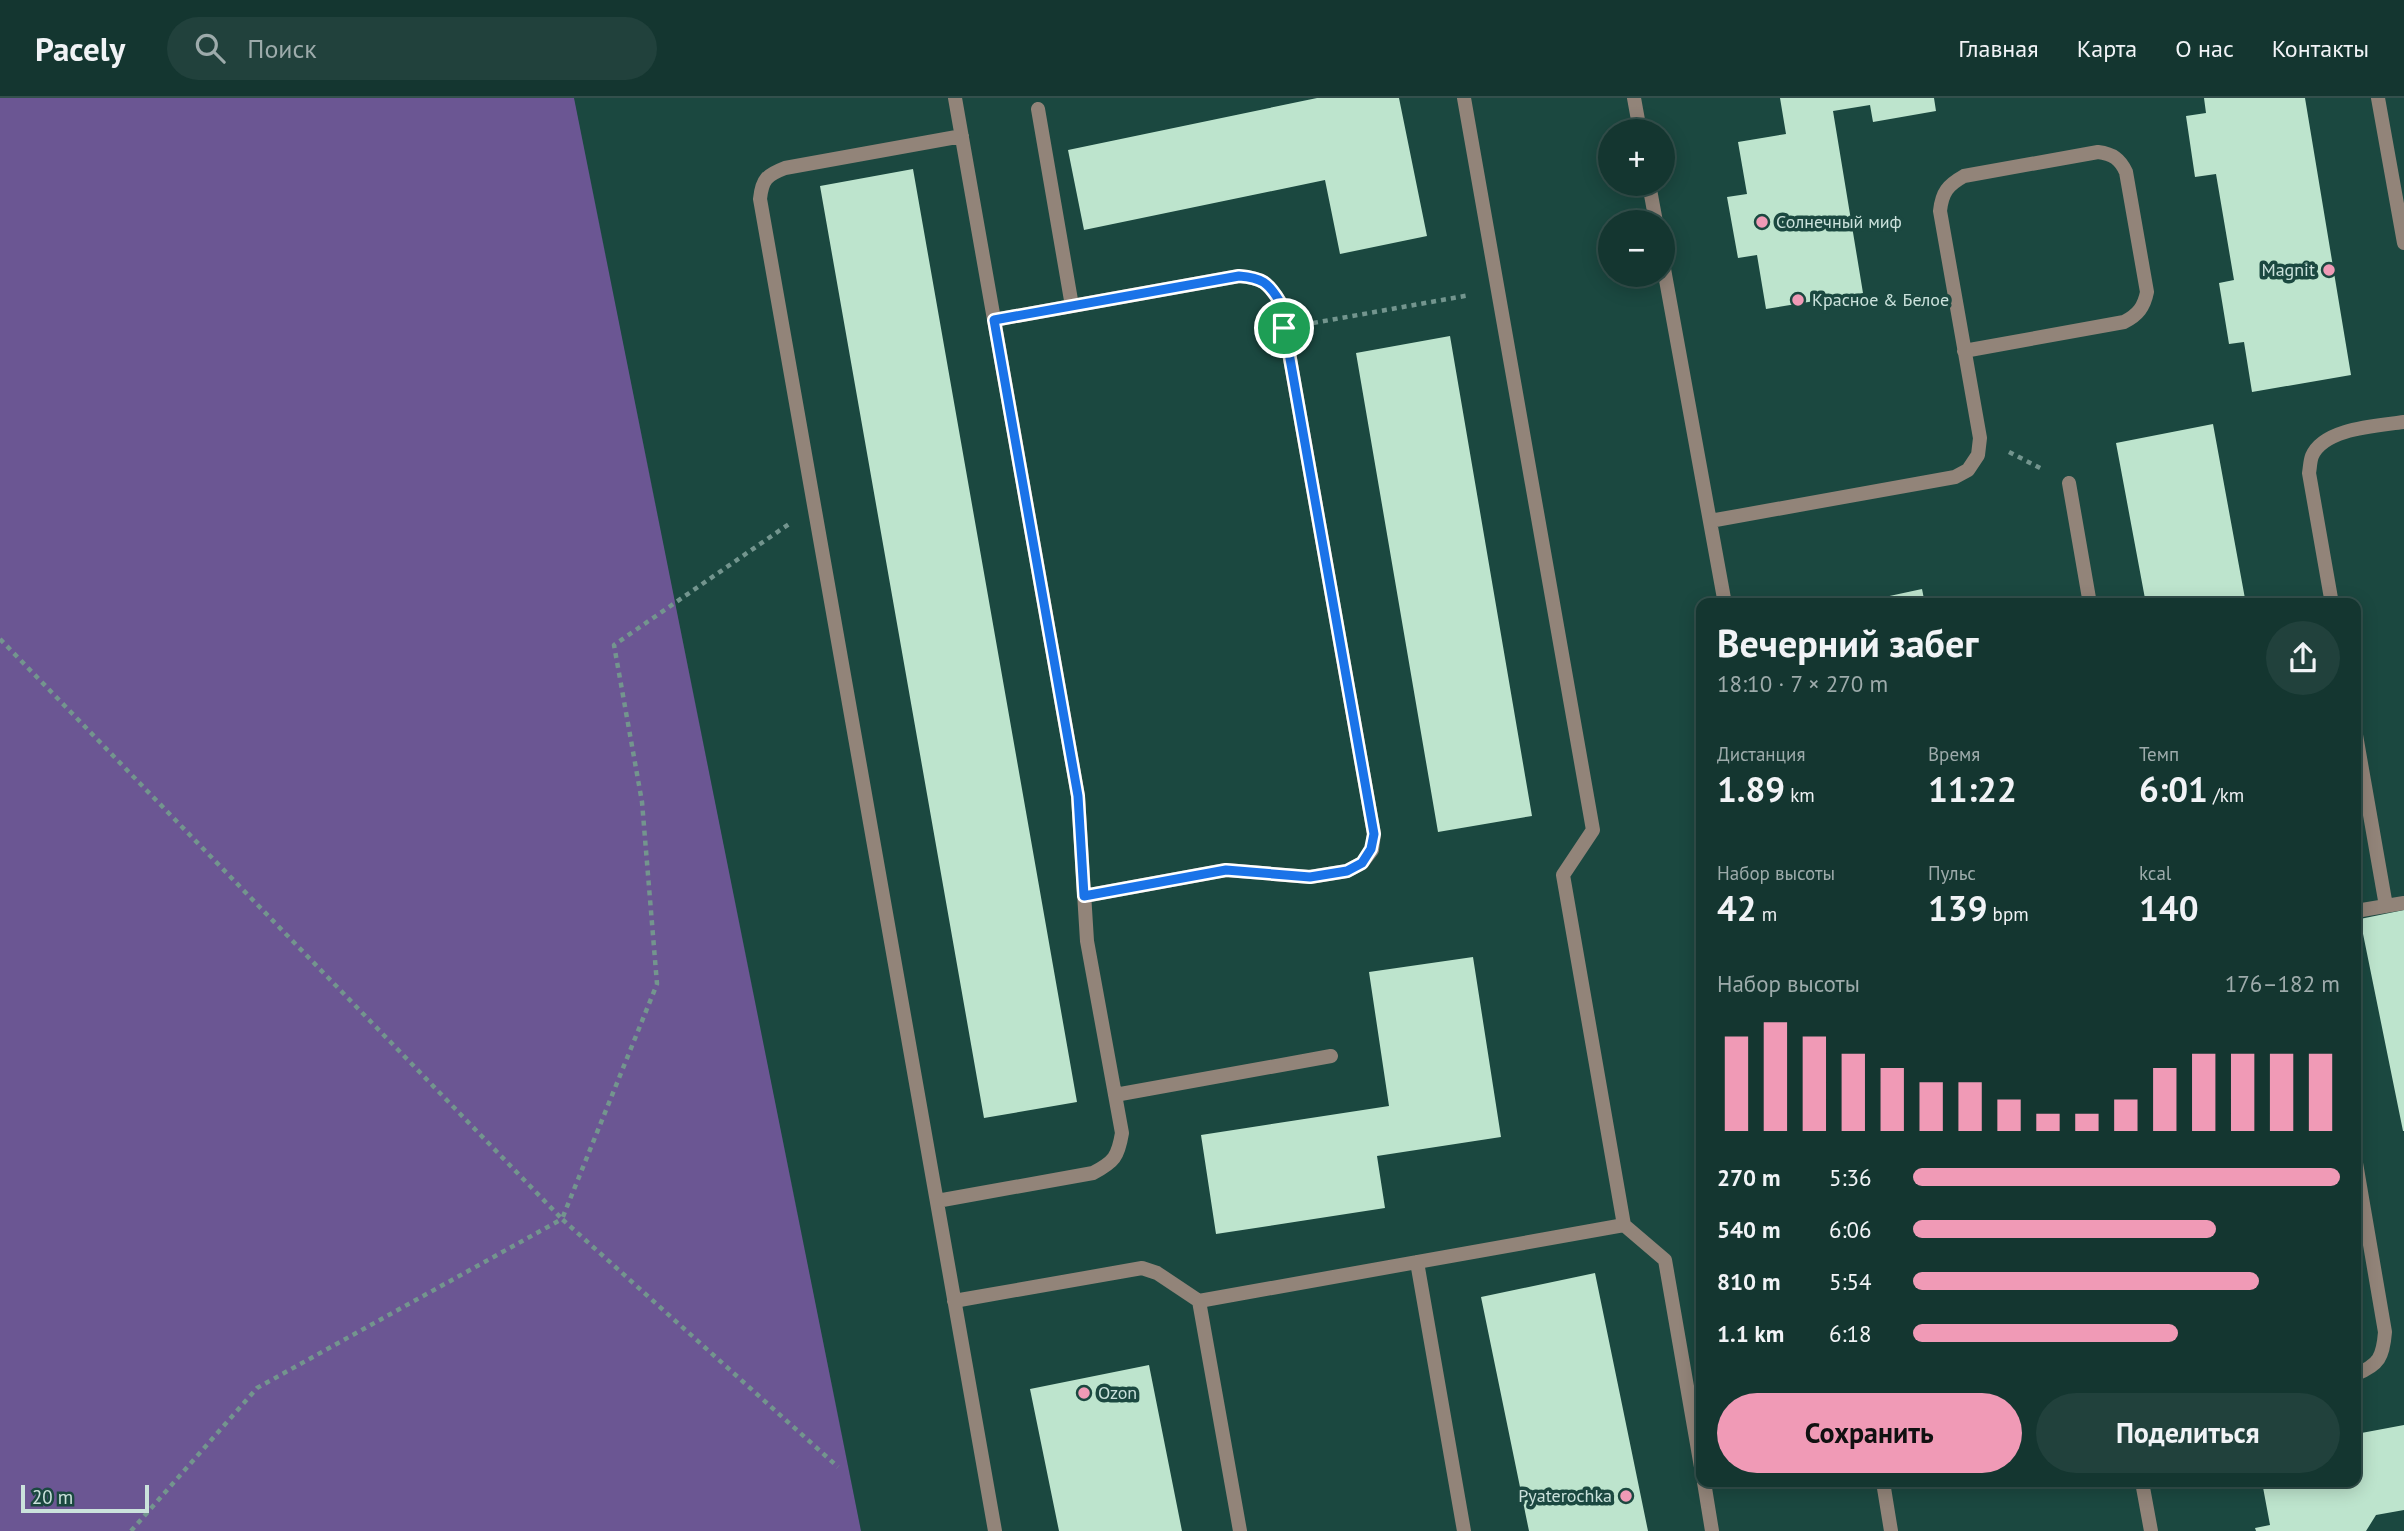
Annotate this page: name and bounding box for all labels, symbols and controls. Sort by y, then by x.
search box [167,17,657,80]
text: Pacely [35,27,125,70]
icon: search [191,29,229,67]
text: Поиск [247,32,317,65]
text: Главная [1958,33,2039,64]
text: Карта [2077,33,2137,64]
text: О нас [2175,33,2234,64]
text: Контакты [2272,33,2369,64]
map controls [1598,119,1675,287]
button: + [1598,119,1675,196]
button: − [1598,210,1675,287]
place label: Солнечный миф [1776,210,1902,233]
marker: Солнечный миф [1754,214,1770,230]
place label: Magnit [2261,258,2315,281]
marker: Magnit [2321,262,2337,278]
place label: Красное & Белое [1812,288,1949,311]
marker: Красное & Белое [1790,292,1806,308]
pin [1254,298,1314,358]
icon: arrive [1265,309,1303,347]
text: Вечерний забег [1717,618,1978,667]
button: share [2266,621,2340,695]
text: 18:10 · 7 × 270 m [1717,669,1888,698]
text: Дистанция [1717,742,1805,766]
text: Время [1928,742,1980,766]
text: Темп [2139,742,2179,766]
text: 1.89 [1717,766,1785,812]
text: 11:22 [1928,766,2017,812]
text: 6:01 [2139,766,2208,812]
text: km [1785,783,1815,807]
text: /km [2208,783,2244,807]
text: Набор высоты [1717,861,1835,885]
text: Пульс [1928,861,1976,885]
text: kcal [2139,861,2171,885]
text: 42 [1717,885,1757,931]
text: 139 [1928,885,1988,931]
text: 140 [2139,885,2199,931]
text: m [1757,902,1777,926]
text: bpm [1988,902,2029,926]
text: Набор высоты [1717,969,1860,998]
text: 176–182 m [2225,969,2340,998]
text: 270 m [1717,1163,1780,1192]
text: 5:36 [1829,1163,1872,1192]
text: 540 m [1717,1215,1780,1244]
text: 6:06 [1829,1215,1872,1244]
text: 810 m [1717,1267,1780,1296]
text: 5:54 [1829,1267,1872,1296]
text: 1.1 km [1717,1319,1784,1348]
text: 6:18 [1829,1319,1872,1348]
place label: Ozon [1098,1381,1137,1404]
marker: Ozon [1076,1385,1092,1401]
button: Сохранить [1717,1393,2022,1473]
button: Поделиться [2036,1393,2340,1473]
scale bar [21,1482,149,1514]
place label: Pyaterochka [1518,1484,1612,1507]
text: 20 m [32,1485,73,1509]
marker: Pyaterochka [1618,1488,1634,1504]

